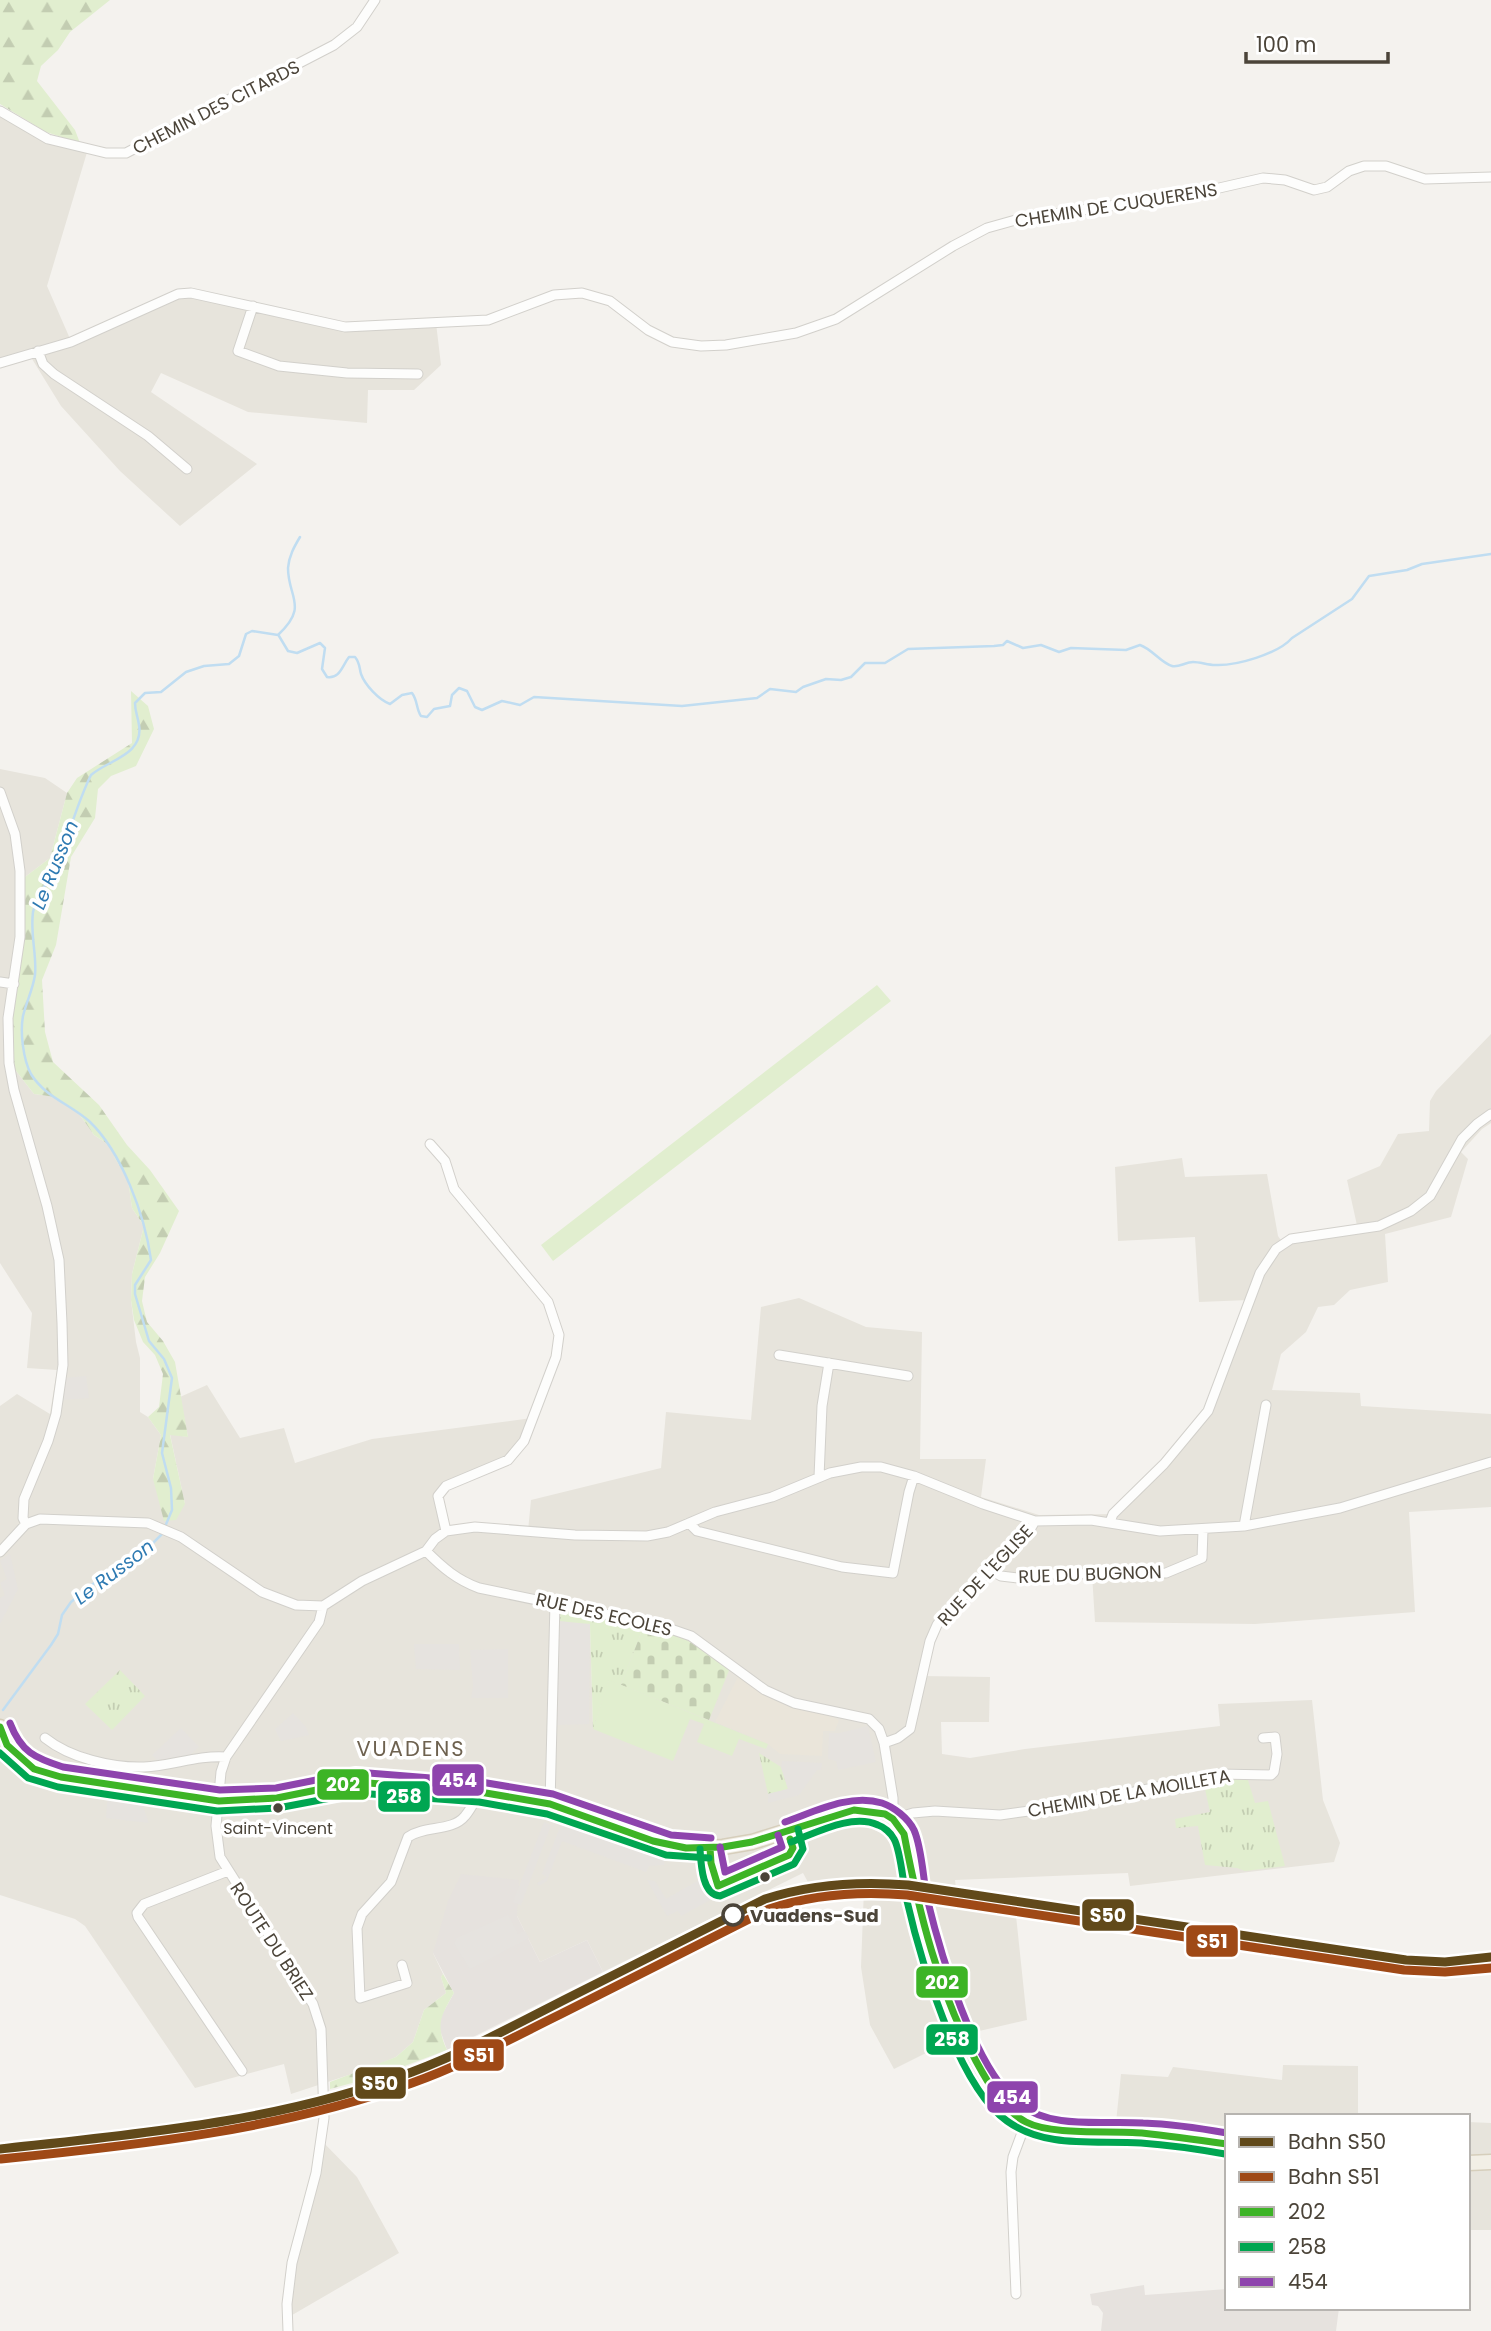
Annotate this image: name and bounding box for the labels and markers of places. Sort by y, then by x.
marker: Saint-Vincent [271,1801,285,1815]
place label: Saint-Vincent [223,1817,333,1840]
unlabelled marker [758,1870,772,1884]
place label: Vuadens-Sud [750,1903,879,1928]
marker: Vuadens-Sud [722,1904,744,1926]

